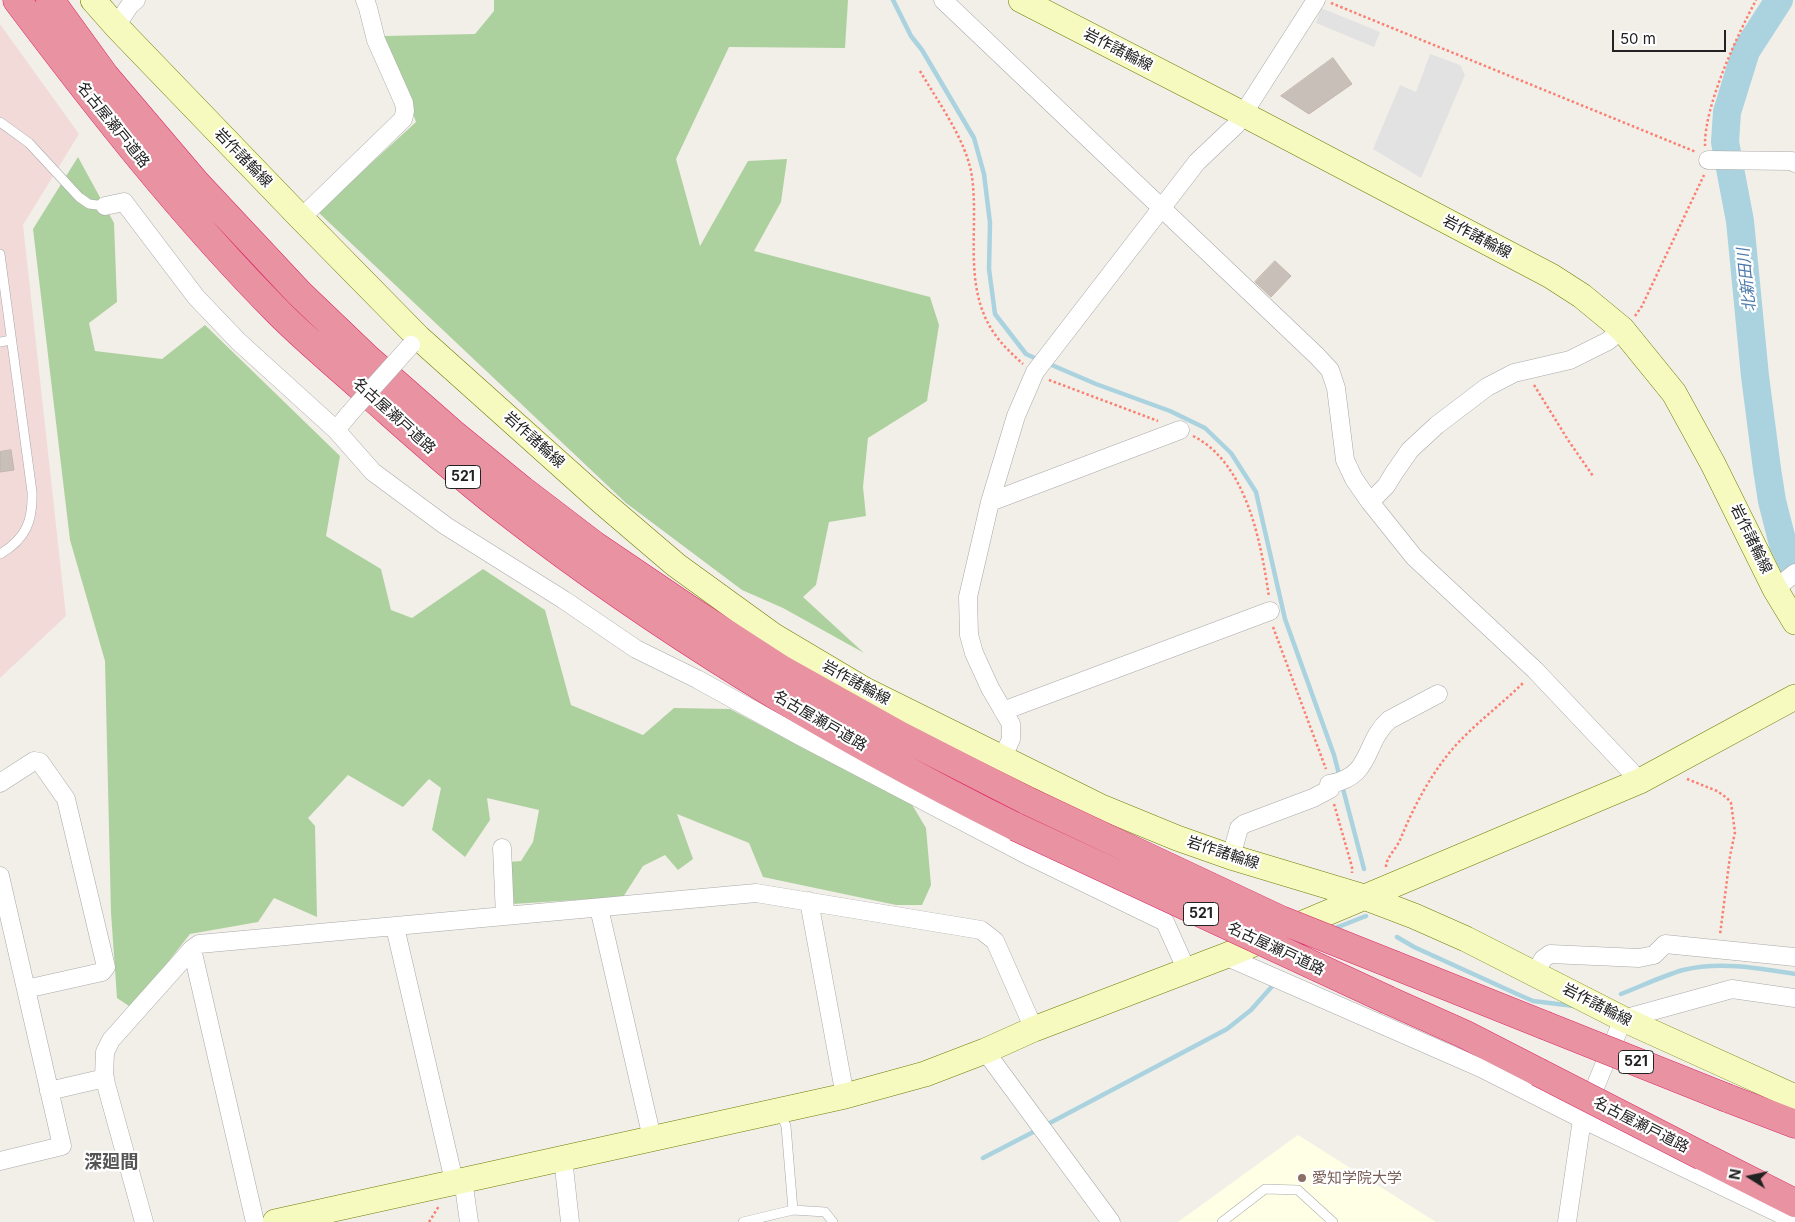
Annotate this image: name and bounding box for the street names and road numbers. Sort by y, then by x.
street label: 岩作諸輪線 [1081,25,1155,75]
street label: 名古屋瀬戸道路 [73,79,153,171]
street label: 岩作諸輪線 [210,125,276,191]
street label: 岩作諸輪線 [1440,211,1514,263]
street label: 名古屋瀬戸道路 [349,374,439,458]
street label: 岩作諸輪線 [500,408,568,472]
road number: 521 [446,466,480,488]
street label: 岩作諸輪線 [1726,501,1776,577]
street label: 岩作諸輪線 [819,657,893,709]
street label: 名古屋瀬戸道路 [770,687,870,755]
street label: 岩作諸輪線 [1185,833,1261,873]
road number: 521 [1184,902,1218,926]
street label: 名古屋瀬戸道路 [1225,919,1327,979]
street label: 岩作諸輪線 [1560,980,1634,1030]
road number: 521 [1618,1050,1654,1074]
street label: 名古屋瀬戸道路 [1590,1093,1692,1157]

